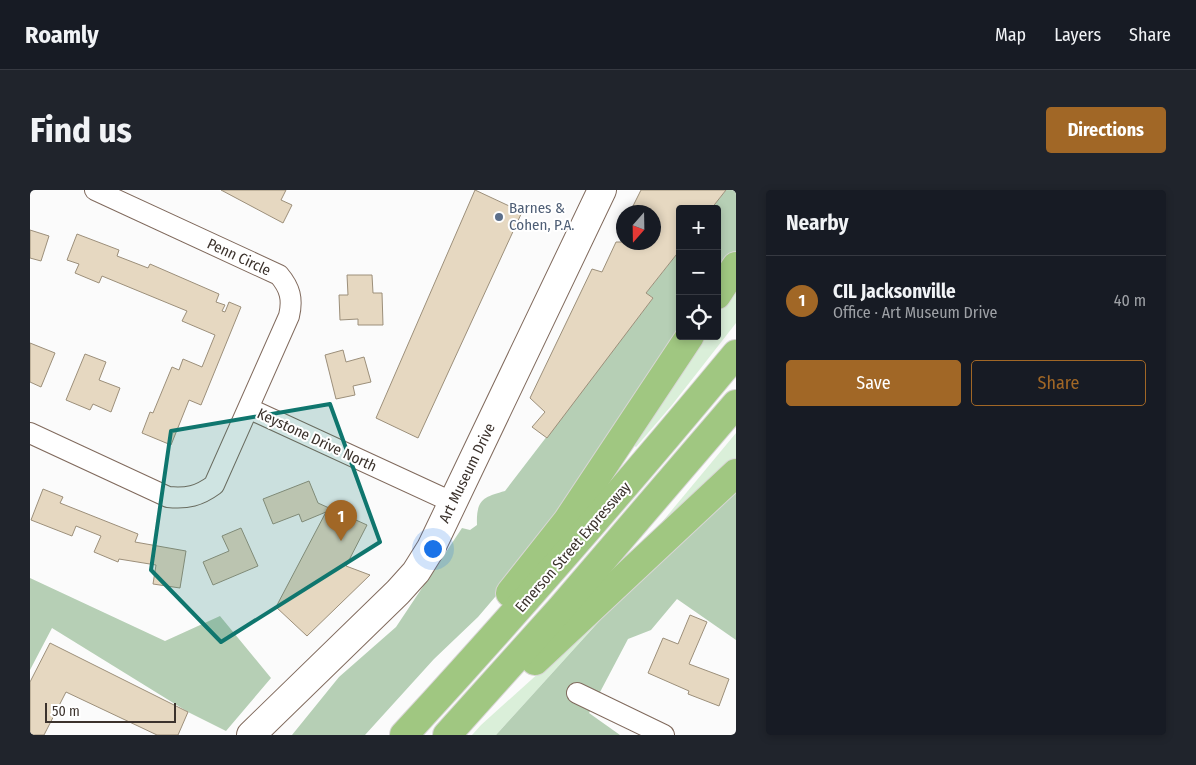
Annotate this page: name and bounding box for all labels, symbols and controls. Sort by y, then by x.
text: Roamly [25,21,99,49]
text: Map [995,24,1026,46]
text: Layers [1054,24,1101,46]
text: Share [1129,24,1171,46]
button: Directions [1046,107,1166,153]
text: Find us [30,109,132,151]
place label: Barnes & Cohen, P.A. [509,199,575,234]
north arrow [616,205,661,250]
map controls [676,205,721,340]
button: + [676,205,721,250]
text: Nearby [786,210,848,236]
marker: Barnes & Cohen, P.A. [493,211,505,223]
street label: Penn Circle [204,234,274,280]
button: − [676,250,721,295]
text: CIL Jacksonville [833,280,956,303]
text: 1 [799,291,805,310]
text: 40 m [1114,291,1146,310]
button: locate [676,295,721,340]
text: Office · Art Museum Drive [833,303,997,322]
button: Save [786,360,961,406]
button: Share [971,360,1146,406]
street label: Keystone Drive North [254,404,380,476]
street label: Art Museum Drive [435,420,499,526]
street label: Emerson Street Expressway [511,478,635,616]
pin: 1 [325,500,357,541]
your location [420,536,446,562]
scale bar [45,700,176,723]
text: 50 m [52,703,80,720]

